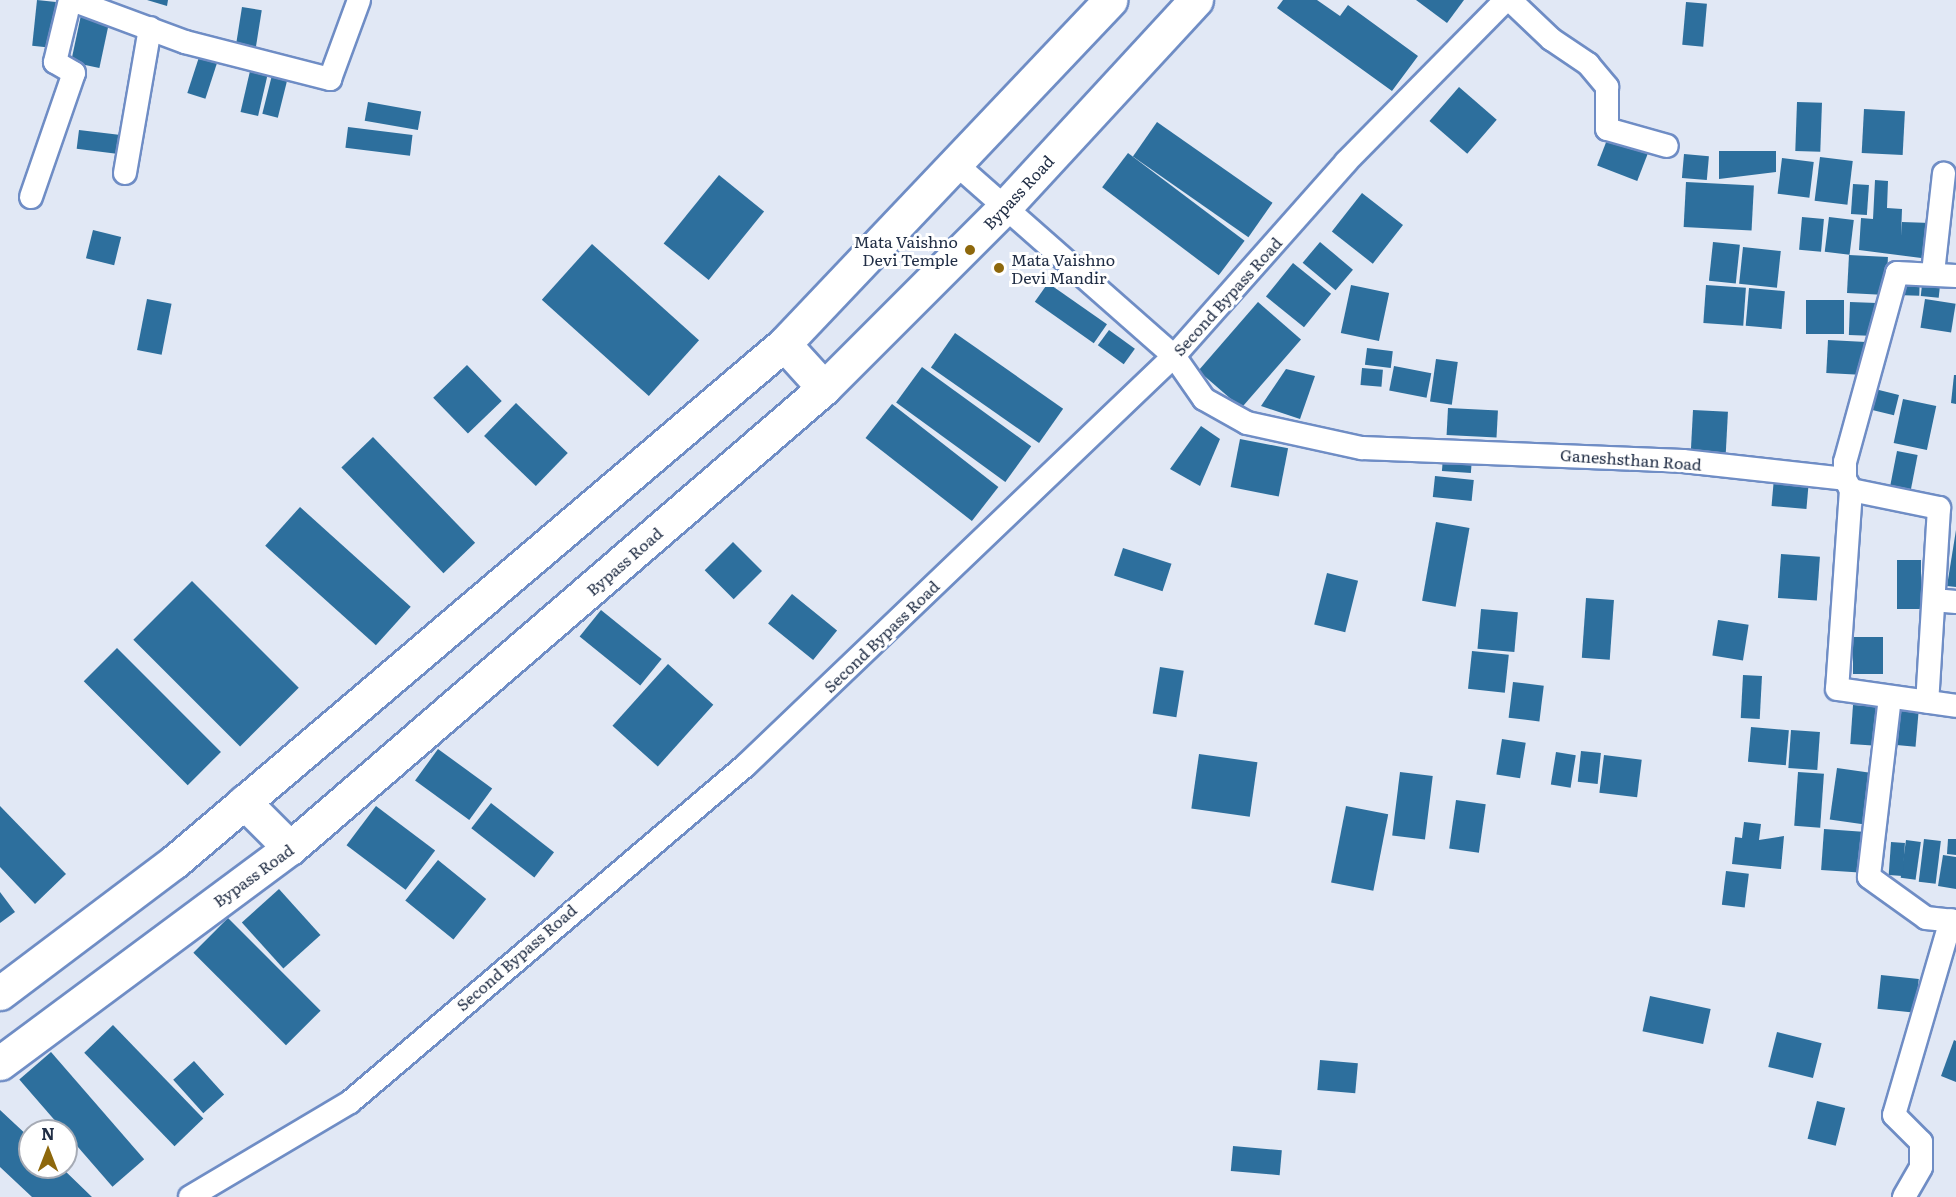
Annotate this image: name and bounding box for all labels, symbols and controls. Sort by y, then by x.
street label: Bypass Road [979,151,1057,233]
place label: Mata Vaishno Devi Temple [854,231,958,269]
street label: Second Bypass Road [1169,233,1285,359]
marker: Mata Vaishno Devi Temple [963,243,977,257]
place label: Mata Vaishno Devi Mandir [1011,249,1115,287]
marker: Mata Vaishno Devi Mandir [992,261,1006,275]
street label: Ganeshsthan Road [1560,444,1702,474]
street label: Bypass Road [582,523,666,599]
street label: Second Bypass Road [819,576,943,696]
street label: Bypass Road [209,840,297,910]
street label: Second Bypass Road [452,900,580,1014]
north arrow [18,1119,78,1179]
text: N [41,1121,55,1145]

